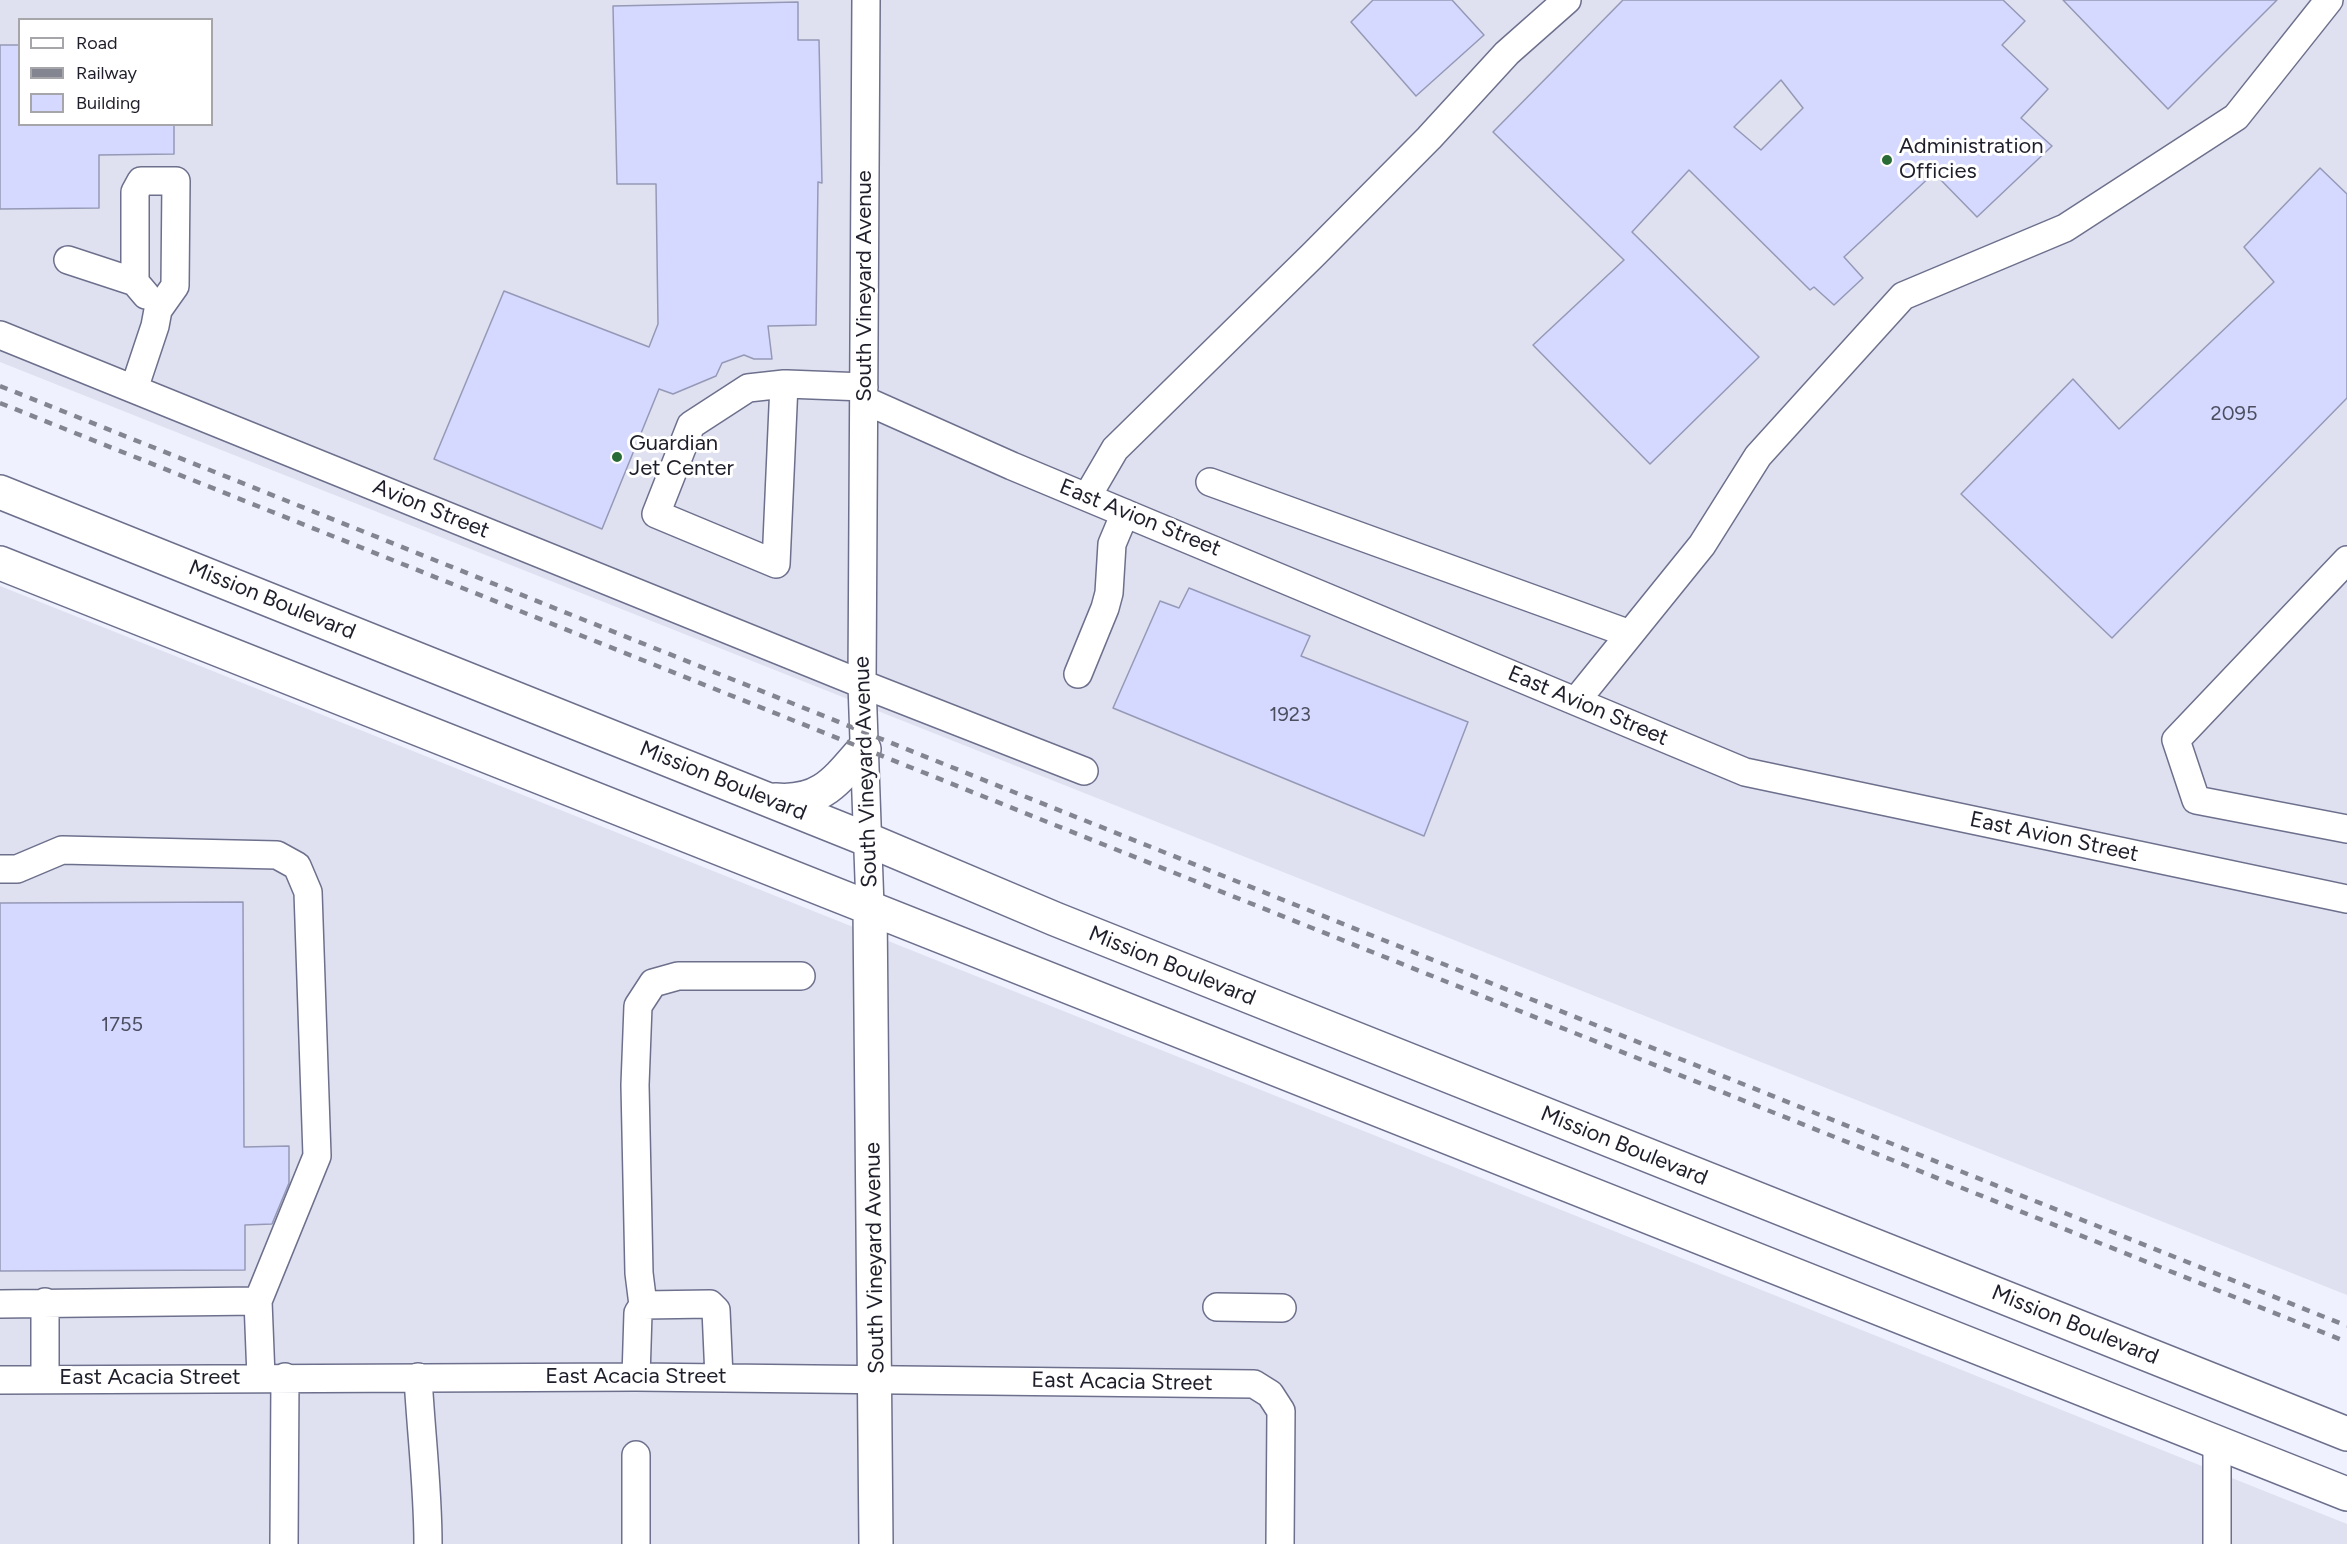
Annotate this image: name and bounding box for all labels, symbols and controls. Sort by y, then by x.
legend [18,18,213,126]
text: Road [76,32,117,54]
text: Railway [76,62,137,84]
text: Building [76,92,141,114]
place label: Administration Officies [1899,134,2044,186]
marker: Administration Officies [1880,153,1894,167]
street label: South Vineyard Avenue [852,170,878,402]
house number: 2095 [2211,402,2257,426]
place label: Guardian Jet Center [629,431,734,482]
marker: Guardian Jet Center [610,450,624,464]
street label: Avion Street [369,474,493,544]
street label: East Avion Street [1056,474,1224,562]
street label: Mission Boulevard [185,555,359,645]
street label: South Vineyard Avenue [849,656,883,888]
street label: East Avion Street [1504,660,1672,752]
house number: 1923 [1269,703,1311,727]
street label: Mission Boulevard [636,736,810,826]
street label: East Avion Street [1967,806,2141,868]
street label: Mission Boulevard [1085,921,1259,1011]
house number: 1755 [101,1013,143,1037]
street label: Mission Boulevard [1537,1101,1711,1191]
street label: South Vineyard Avenue [860,1142,890,1374]
street label: Mission Boulevard [1988,1280,2162,1370]
street label: East Acacia Street [545,1364,727,1390]
street label: East Acacia Street [59,1365,241,1391]
street label: East Acacia Street [1031,1367,1213,1397]

